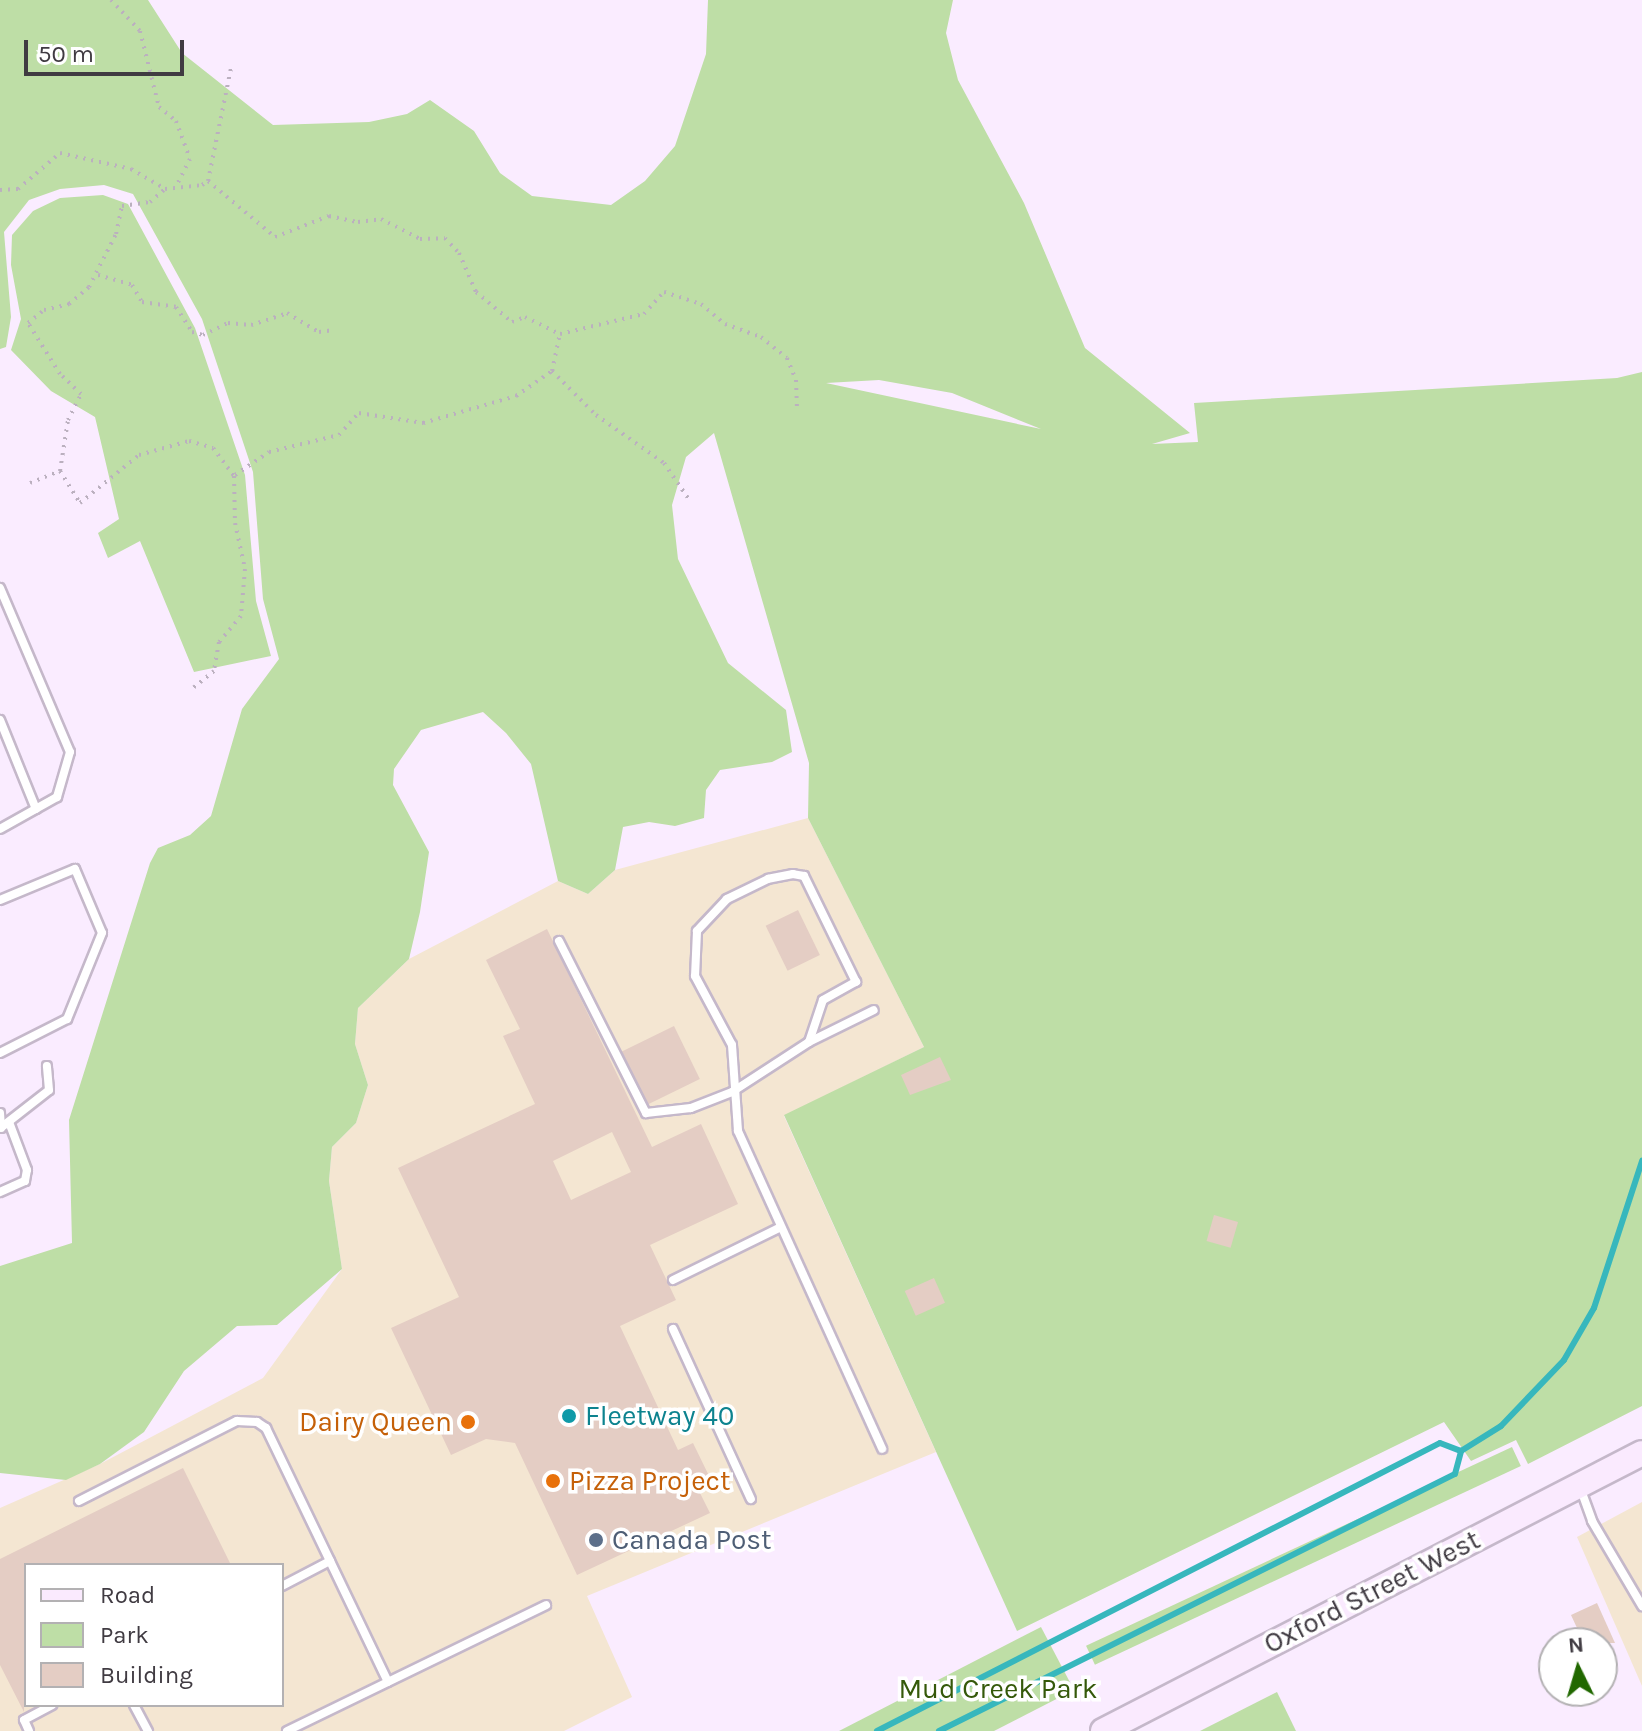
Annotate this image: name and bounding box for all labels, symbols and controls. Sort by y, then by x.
scale bar [28,24,188,74]
text: 50 m [38,40,94,68]
place label: Fleetway 40 [585,1399,734,1433]
place label: Dairy Queen [299,1405,452,1439]
marker: Fleetway 40 [560,1407,578,1425]
marker: Dairy Queen [459,1413,477,1431]
place label: Pizza Project [569,1464,731,1498]
marker: Pizza Project [544,1472,562,1490]
place label: Canada Post [612,1523,772,1557]
street label: Oxford Street West [1258,1523,1486,1661]
marker: Canada Post [587,1531,605,1549]
legend [24,1563,284,1707]
text: Road [100,1581,155,1609]
text: Park [100,1621,149,1649]
north arrow [1538,1627,1618,1707]
text: N [1567,1631,1585,1659]
text: Building [100,1661,193,1689]
park label: Mud Creek Park [898,1672,1098,1706]

